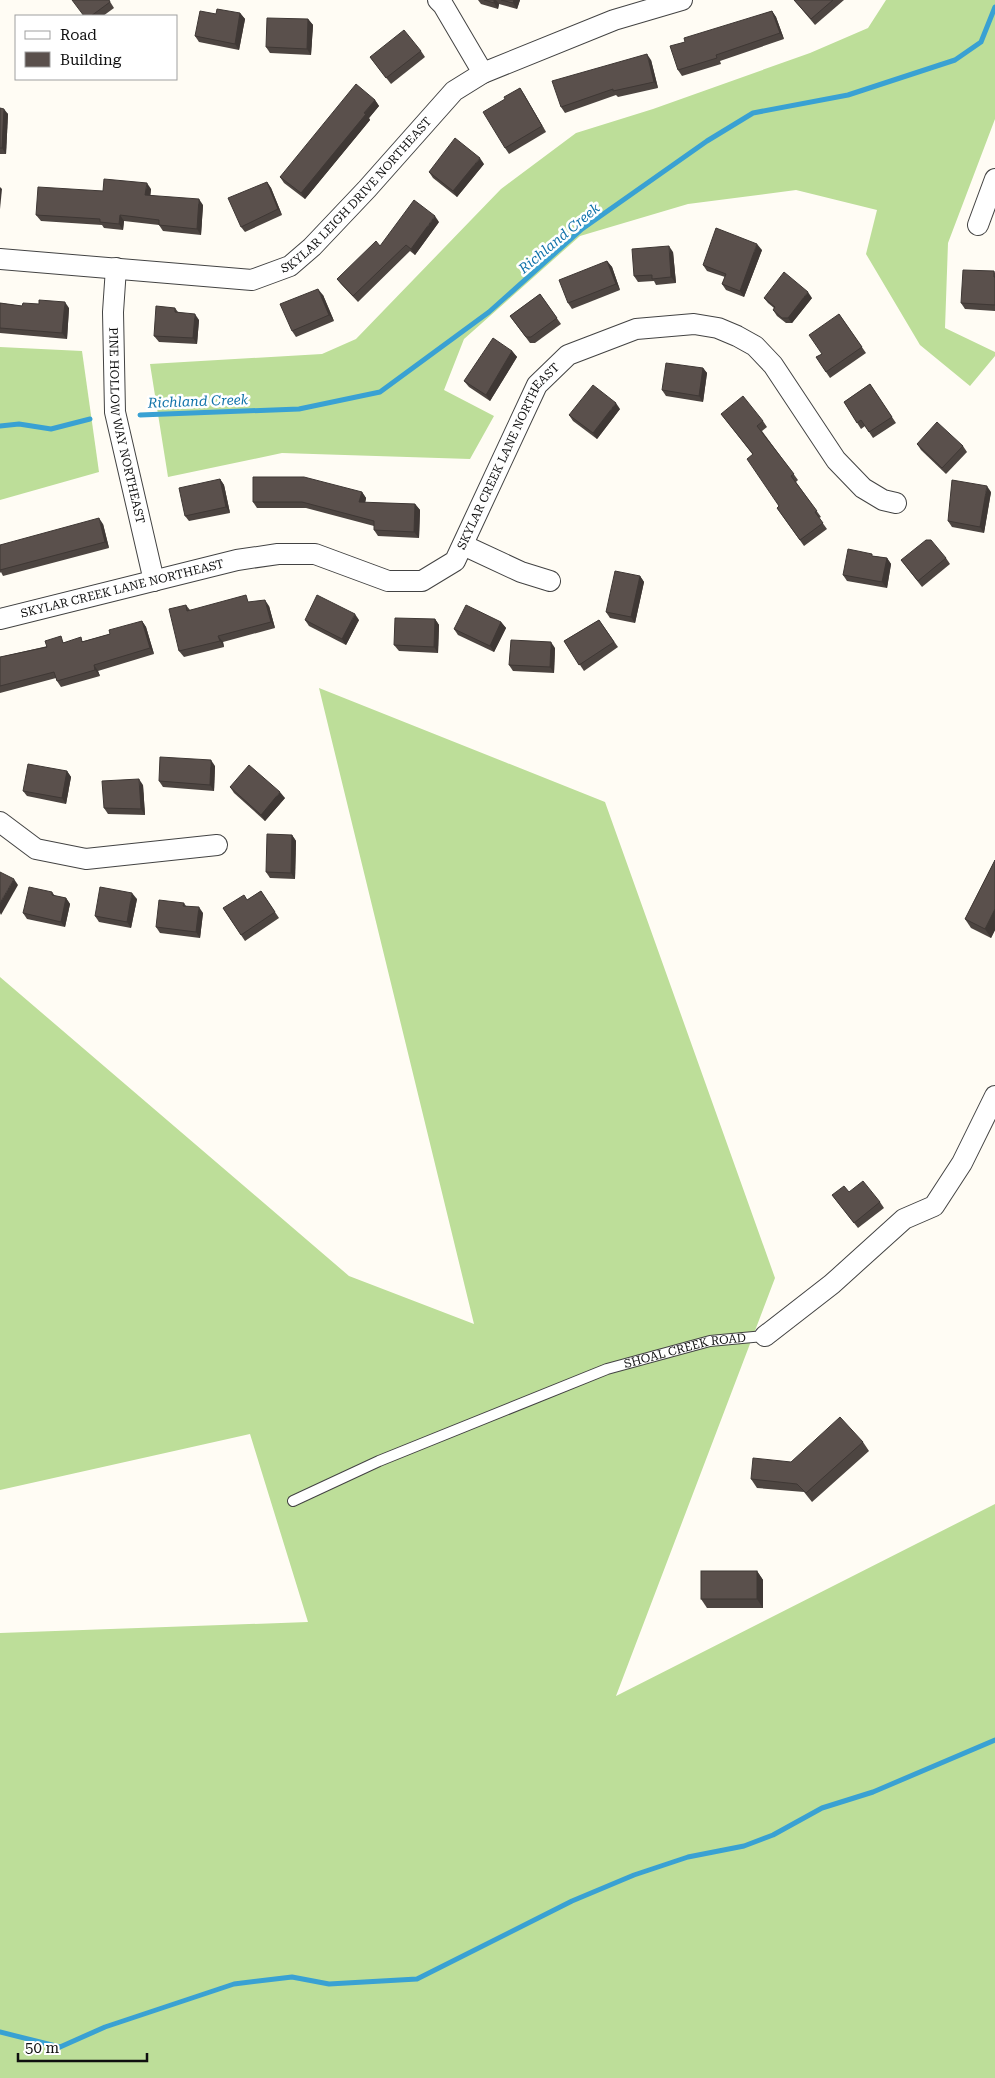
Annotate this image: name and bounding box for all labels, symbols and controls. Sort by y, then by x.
legend [15,15,178,80]
text: Road [60,26,97,44]
text: Building [60,51,122,69]
street label: SKYLAR LEIGH DRIVE NORTHEAST [279,114,434,276]
water label: Richland Creek [515,199,603,277]
street label: PINE HOLLOW WAY NORTHEAST [106,327,148,525]
street label: SKYLAR CREEK LANE NORTHEAST [454,360,562,552]
water label: Richland Creek [146,391,249,411]
street label: SKYLAR CREEK LANE NORTHEAST [19,557,225,621]
street label: SHOAL CREEK ROAD [622,1331,747,1371]
scale bar [18,2030,146,2062]
text: 50 m [25,2039,60,2057]

